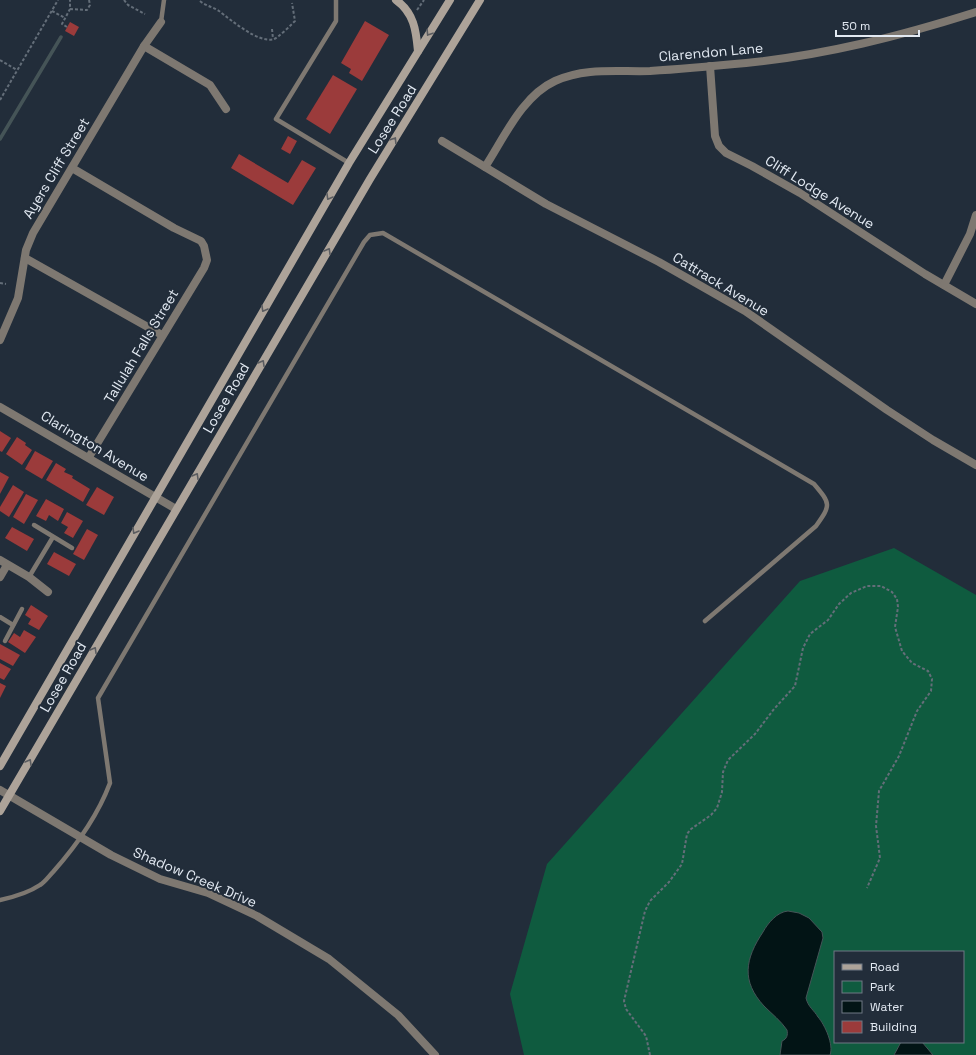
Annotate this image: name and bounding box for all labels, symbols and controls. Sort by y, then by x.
scale bar [836,12,919,38]
text: 50 m [842,18,870,34]
one-way arrow [427,29,434,36]
street label: Clarendon Lane [658,38,764,66]
street label: Losee Road [364,81,420,157]
street label: Ayers Cliff Street [19,114,93,222]
one-way arrow [390,137,397,144]
street label: Cliff Lodge Avenue [762,151,878,233]
one-way arrow [327,193,334,200]
one-way arrow [323,248,330,255]
street label: Cattrack Avenue [669,248,773,320]
street label: Tallulah Falls Street [100,286,182,406]
one-way arrow [261,305,268,312]
street label: Losee Road [199,360,253,436]
one-way arrow [257,360,264,368]
street label: Clarington Avenue [38,407,152,485]
one-way arrow [191,472,198,480]
one-way arrow [132,527,139,534]
street label: Losee Road [36,639,90,715]
one-way arrow [90,647,97,654]
one-way arrow [24,759,31,766]
street label: Shadow Creek Drive [130,843,260,911]
legend [834,951,964,1043]
text: Road [870,959,899,975]
text: Park [870,979,895,995]
text: Water [870,999,904,1015]
text: Building [870,1019,917,1035]

